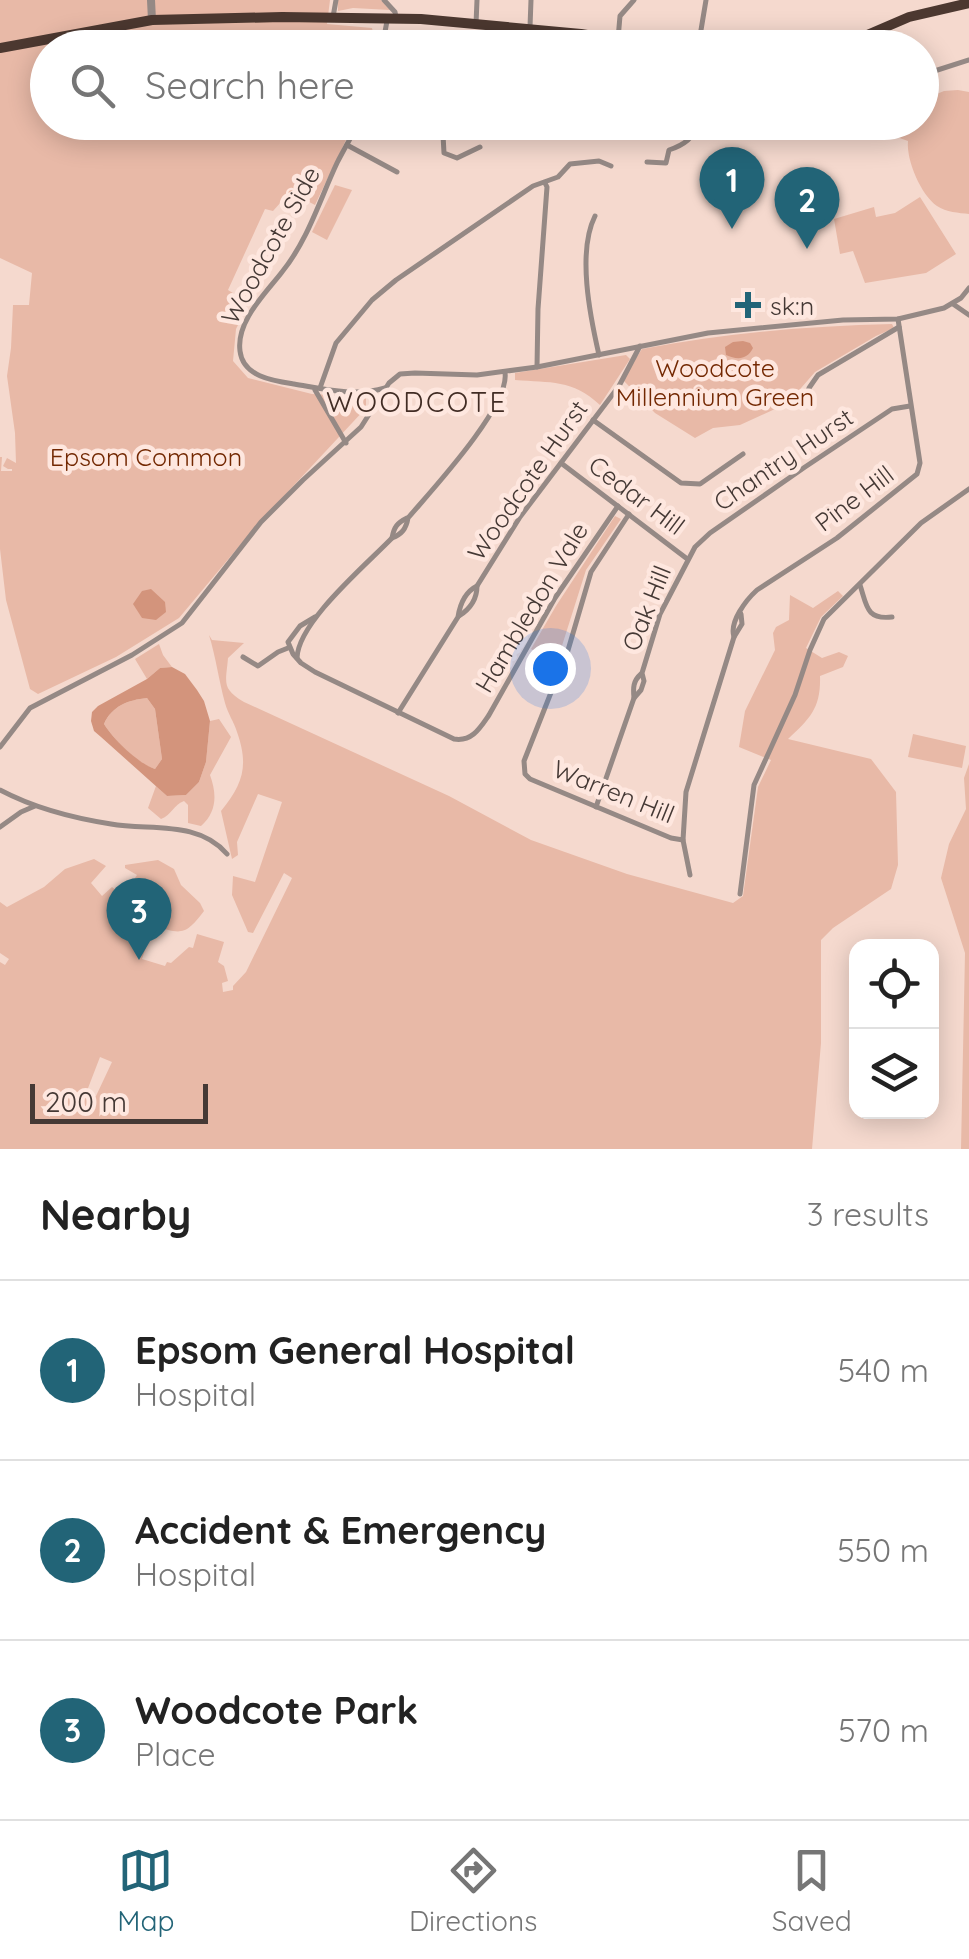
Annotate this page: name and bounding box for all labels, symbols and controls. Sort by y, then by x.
search box [30,30,939,140]
icon: search [65,58,120,113]
text: Search here [145,61,355,109]
pin: 1 [700,146,764,229]
street label: Woodcote Side [214,161,326,329]
pin: 2 [774,166,840,249]
place label: sk:n [770,290,814,321]
marker: sk:n [735,292,761,318]
park label: Woodcote Millennium Green [616,352,814,412]
district label: WOODCOTE [326,384,508,419]
street label: Woodcote Hurst [460,394,594,566]
street label: Chantry Hurst [707,401,859,517]
park label: Epsom Common [50,441,242,472]
street label: Cedar Hill [583,449,691,541]
street label: Pine Hill [809,458,899,538]
street label: Hambledon Vale [468,516,594,698]
street label: Oak Hill [615,561,677,655]
your location [525,643,576,694]
street label: Warren Hill [549,753,679,829]
pin: 3 [106,878,172,960]
map controls [849,939,939,1119]
button: locate [849,939,939,1029]
button: layers [849,1029,939,1119]
scale bar [30,1079,208,1124]
text: 200 m [45,1084,127,1119]
text: Nearby [40,1188,191,1241]
text: 3 results [807,1194,929,1234]
text: Epsom General Hospital [135,1326,575,1374]
text: 1 [66,1350,79,1390]
text: 540 m [838,1350,929,1390]
text: Hospital [135,1374,256,1414]
text: Accident & Emergency [135,1506,546,1554]
text: 2 [63,1530,82,1570]
text: 550 m [837,1530,929,1570]
text: Hospital [135,1554,256,1594]
text: Woodcote Park [135,1686,418,1734]
text: 3 [64,1710,81,1750]
text: 570 m [838,1710,929,1750]
text: Place [135,1734,215,1774]
tab: Map [117,1843,174,1938]
tab: Directions [409,1843,537,1938]
tab: Saved [772,1843,852,1938]

